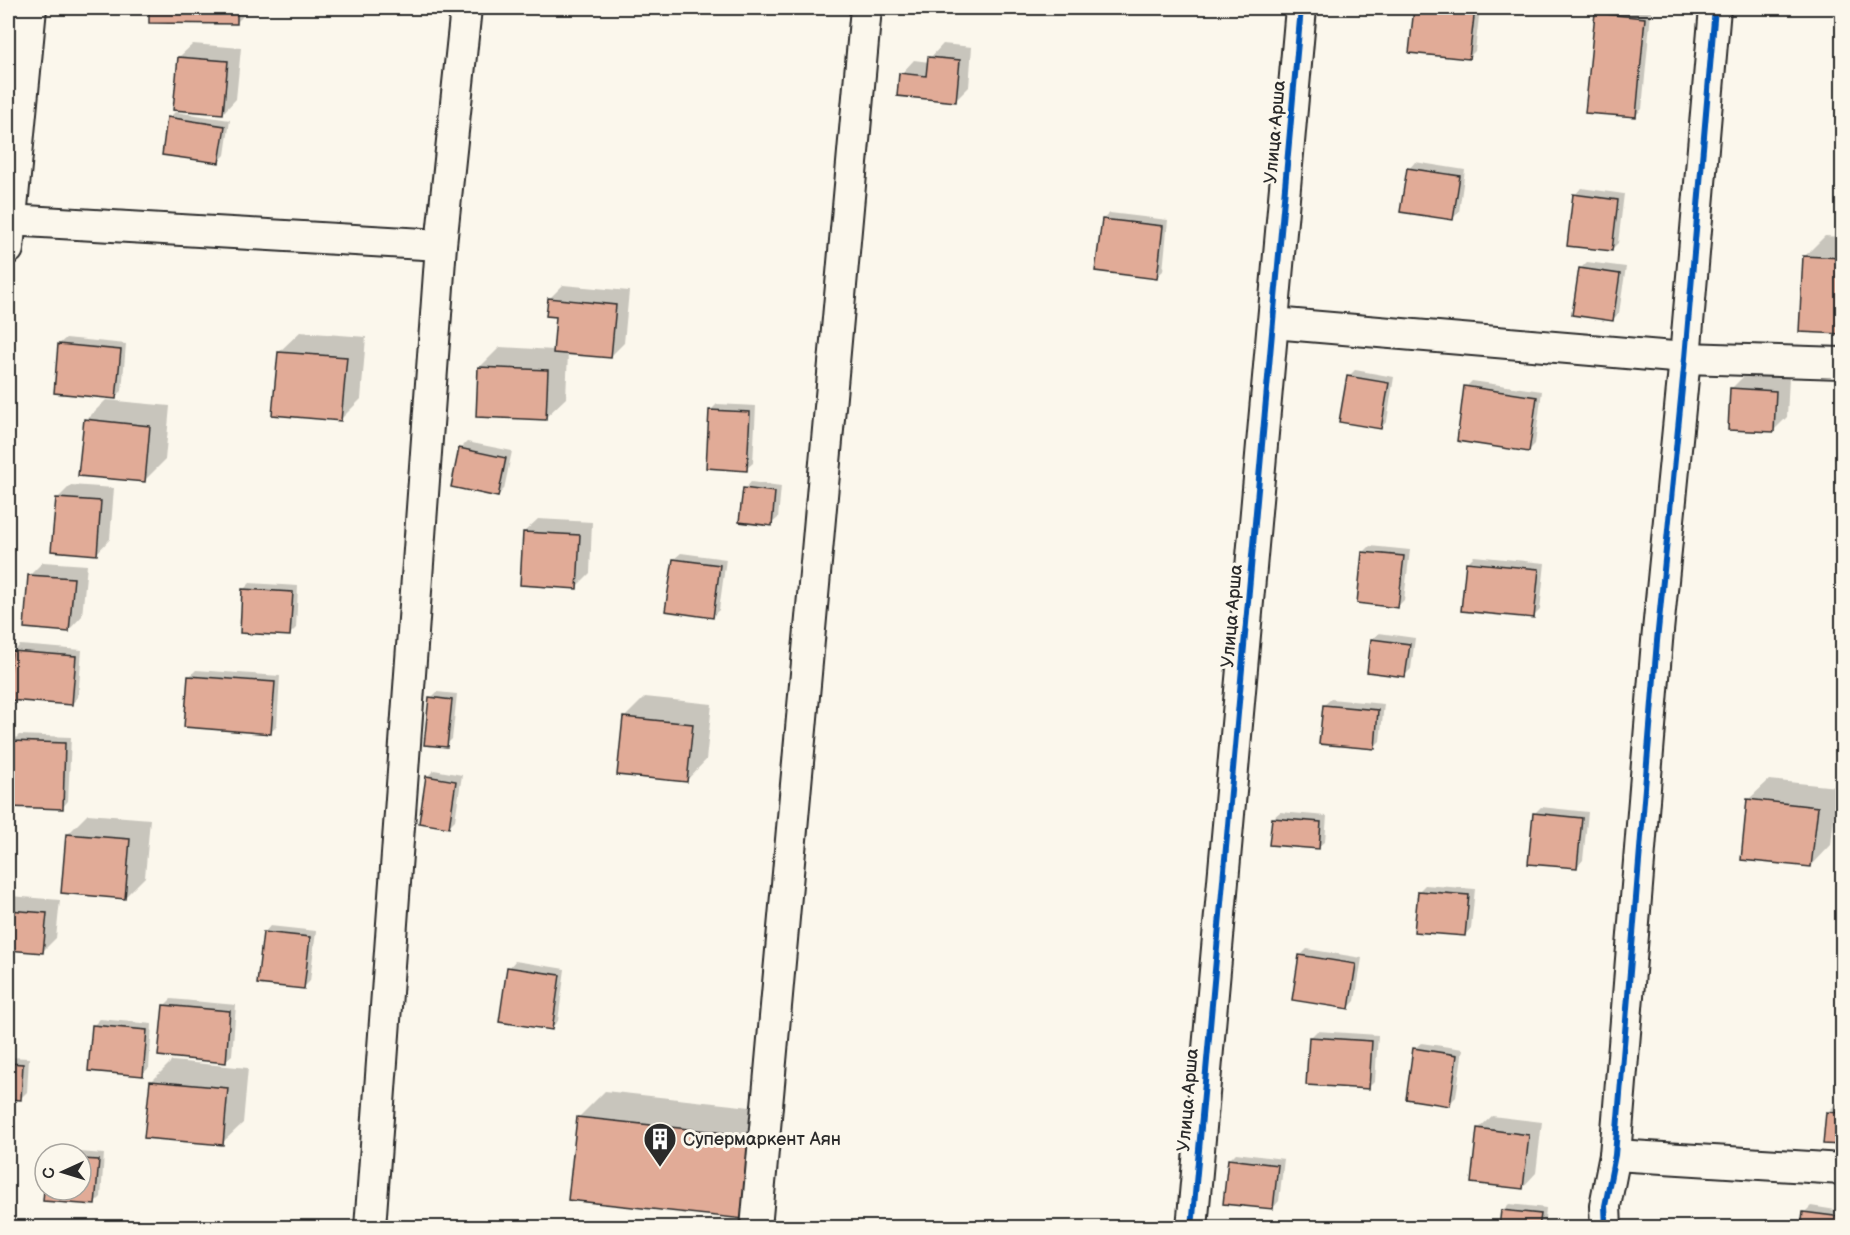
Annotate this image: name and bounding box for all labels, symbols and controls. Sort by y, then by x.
street label: Улица Арша [1260,79,1290,185]
street label: Улица Арша [1217,563,1247,669]
street label: Улица Арша [1173,1047,1203,1153]
building icon: Супермаркент Аян [642,1121,678,1168]
place label: Супермаркент Аян [683,1129,841,1150]
north arrow [33,1142,93,1202]
text: С [40,1167,59,1179]

